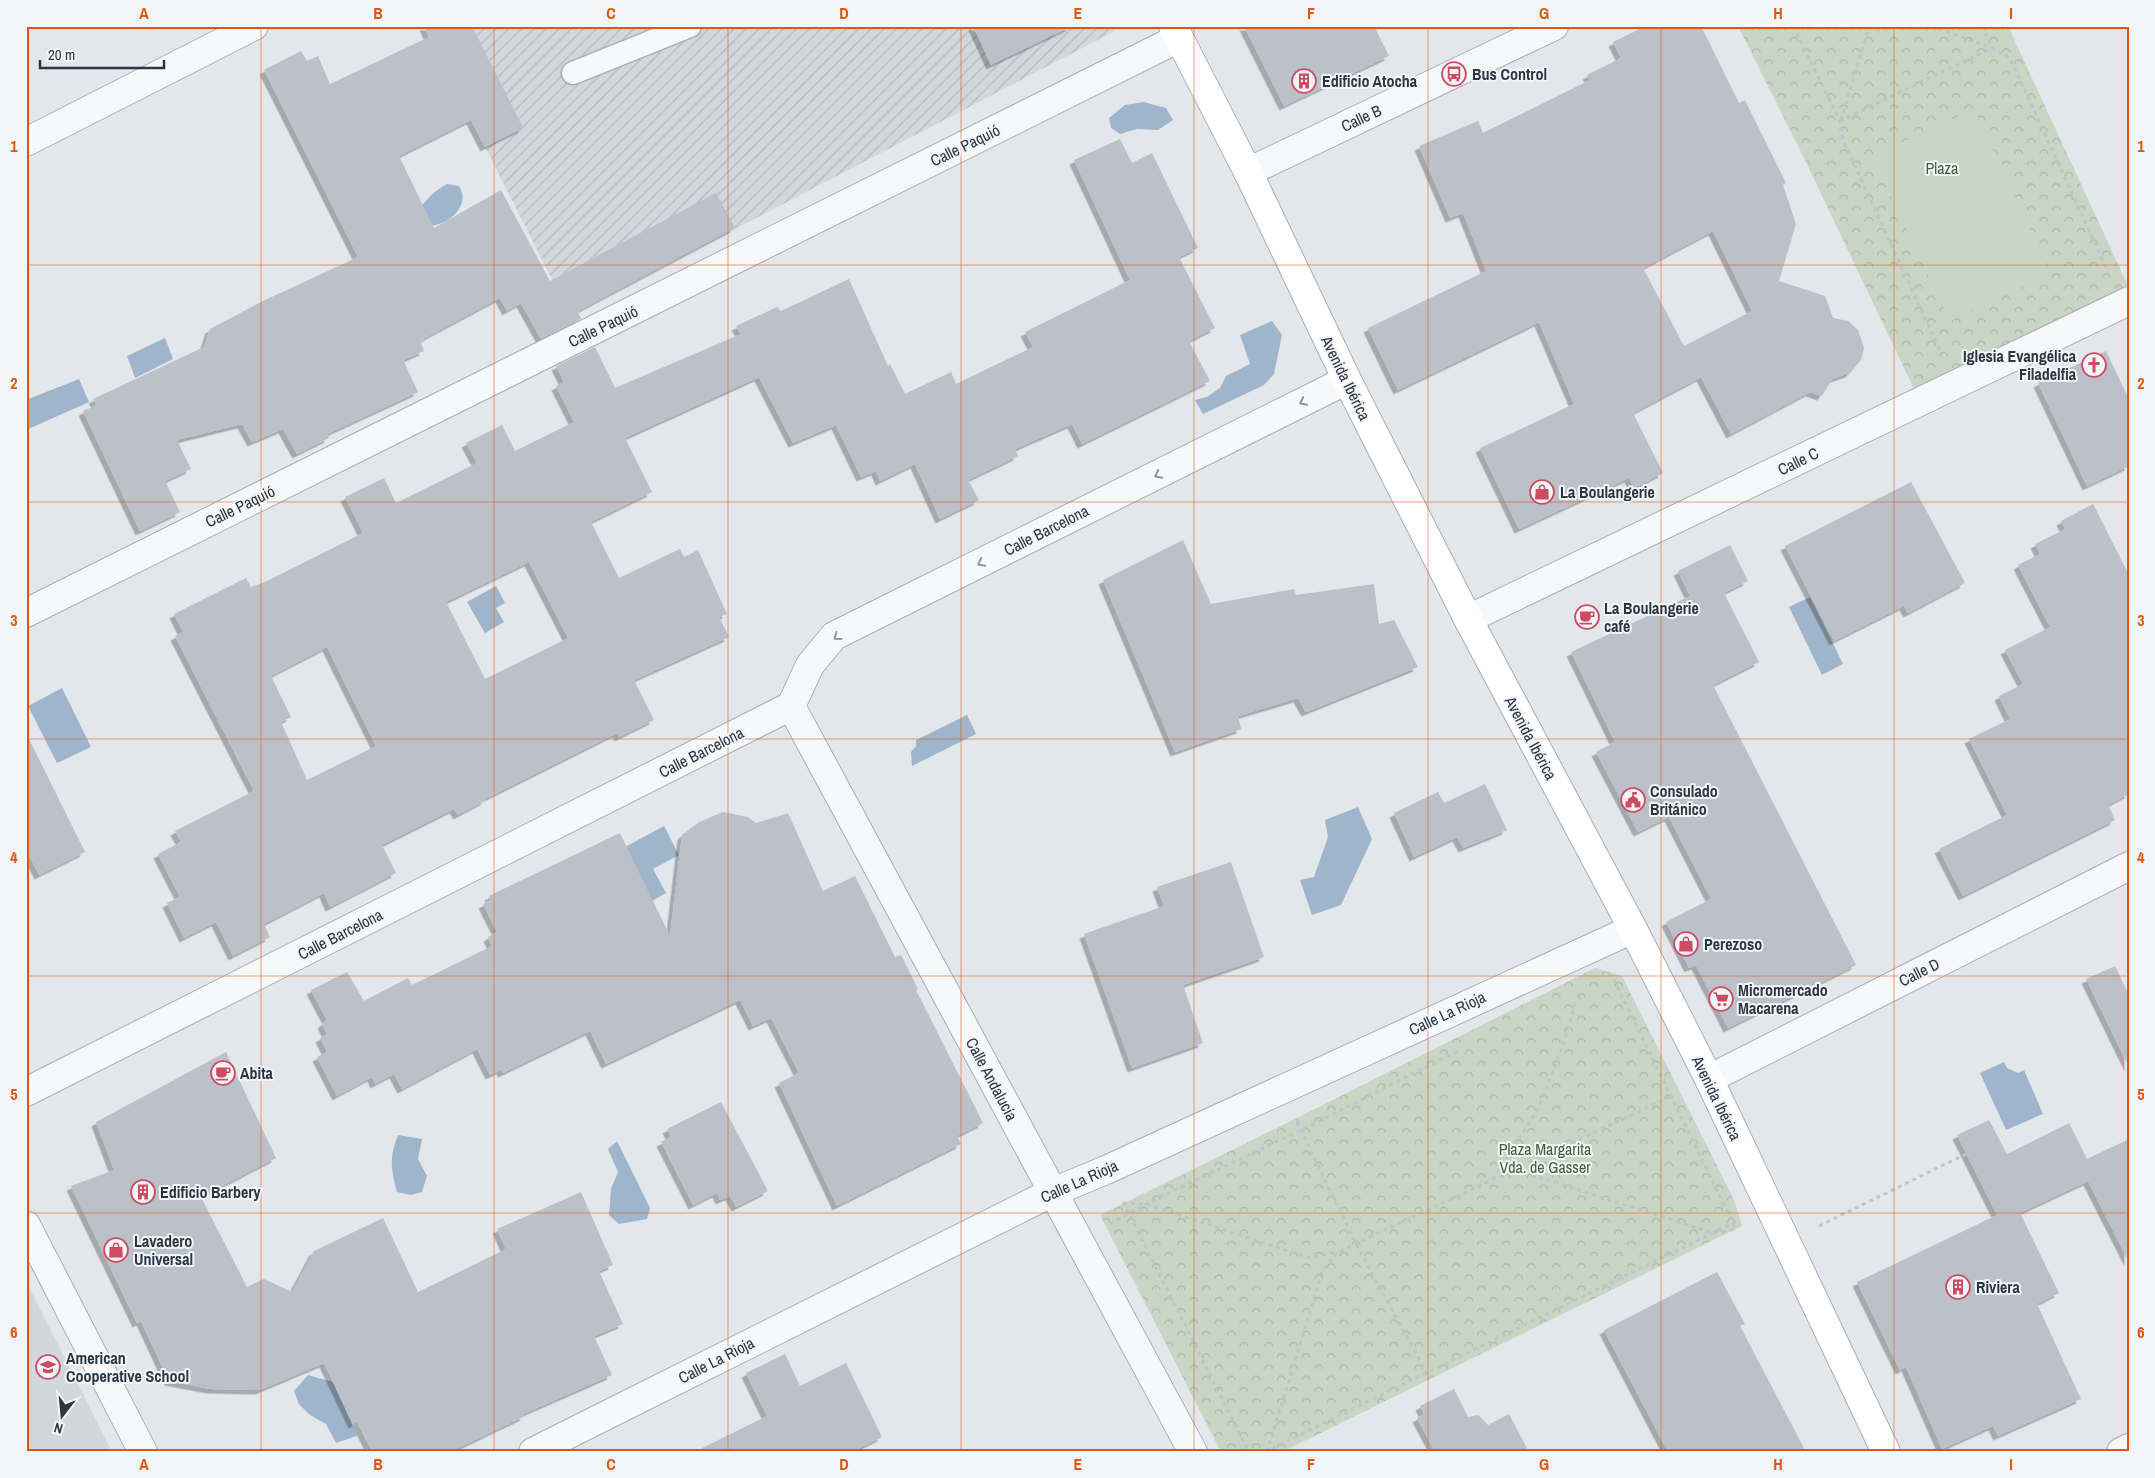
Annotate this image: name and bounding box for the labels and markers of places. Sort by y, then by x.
bus stop icon: Bus Control [1441,61,1467,87]
place label: Bus Control [1472,63,1547,85]
building icon: Edificio Atocha [1291,68,1317,94]
place label: Edificio Atocha [1322,70,1418,92]
place label: Iglesia Evangélica Filadelfia [1963,345,2077,385]
church icon: Iglesia Evangélica Filadelfia [2081,352,2107,378]
shop icon: La Boulangerie [1529,479,1555,505]
place label: La Boulangerie [1560,481,1655,503]
place label: La Boulangerie café [1604,597,1699,637]
cafe icon: La Boulangerie café [1574,604,1600,630]
place label: Consulado Británico [1650,780,1718,820]
public building icon: Consulado Británico [1620,787,1646,813]
shop icon: Perezoso [1673,931,1699,957]
place label: Perezoso [1704,933,1762,955]
place label: Micromercado Macarena [1738,979,1828,1019]
supermarket icon: Micromercado Macarena [1708,986,1734,1012]
cafe icon: Abita [210,1060,236,1086]
place label: Abita [240,1062,274,1084]
building icon: Edificio Barbery [130,1179,156,1205]
place label: Edificio Barbery [160,1181,261,1203]
place label: Lavadero Universal [134,1230,193,1270]
shop icon: Lavadero Universal [103,1237,129,1263]
building icon: Riviera [1945,1274,1971,1300]
place label: Riviera [1976,1276,2020,1298]
place label: American Cooperative School [66,1347,189,1387]
school or university icon: American Cooperative School [35,1354,61,1380]

